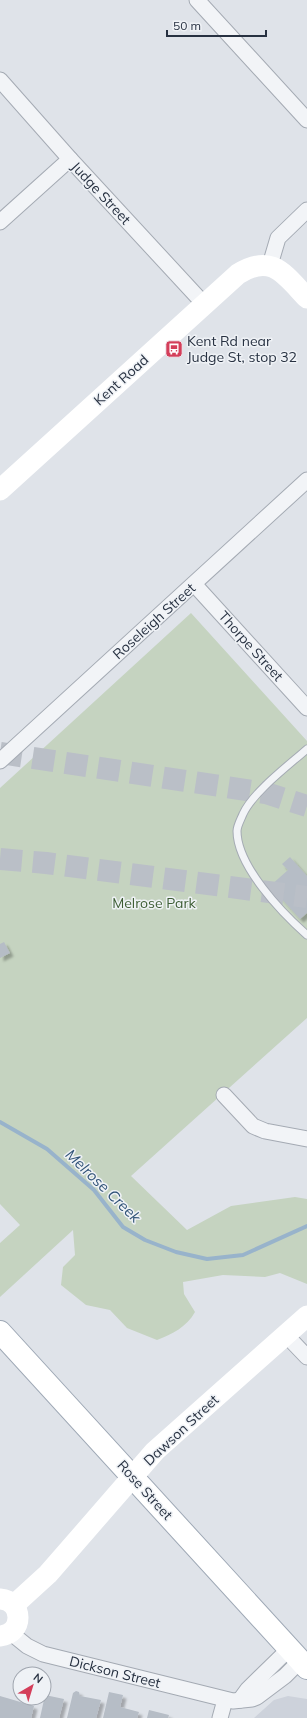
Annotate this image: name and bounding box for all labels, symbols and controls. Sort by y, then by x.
scale bar [167,12,266,38]
text: 50 m [173,18,201,33]
street label: Judge Street [67,158,135,228]
place label: Kent Rd near Judge St, stop 32 [187,332,297,366]
bus stop icon: Kent Rd near Judge St, stop 32 [164,339,184,359]
street label: Kent Road [90,351,152,409]
street label: Roseleigh Street [109,579,199,663]
street label: Thorpe Street [215,607,287,685]
park label: Melrose Park [112,894,197,912]
water label: Melrose Creek [62,1145,146,1227]
street label: Dawson Street [140,1391,222,1469]
street label: Rose Street [113,1456,177,1524]
street label: Dickson Street [68,1652,163,1692]
north arrow [12,1666,52,1706]
text: N [31,1670,46,1686]

